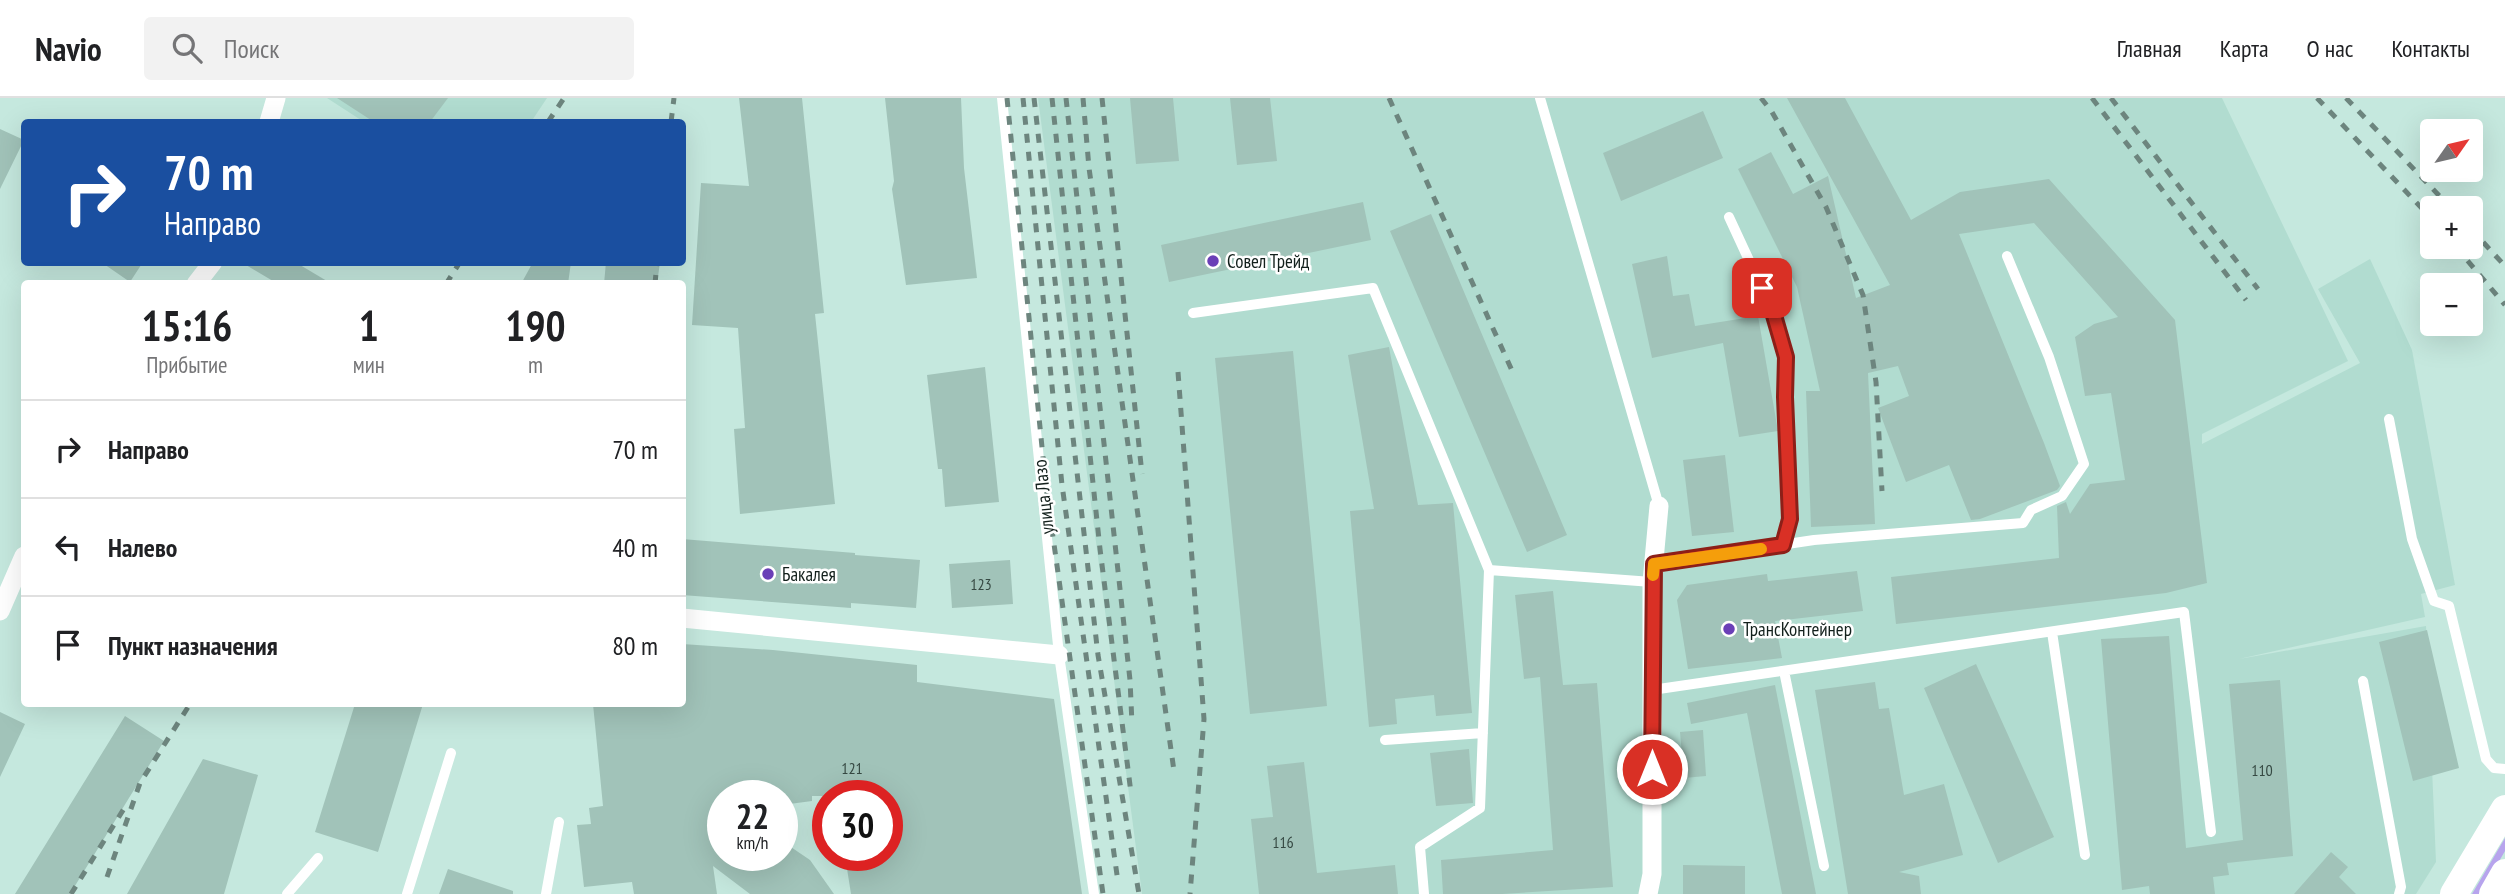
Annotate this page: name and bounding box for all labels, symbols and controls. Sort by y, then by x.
search box [144,17,634,80]
text: Navio [35,27,102,70]
icon: search [168,29,206,67]
text: Поиск [224,32,279,65]
text: Главная [2117,33,2182,64]
text: Карта [2220,33,2269,64]
text: О нас [2307,33,2353,64]
text: Контакты [2391,33,2470,64]
north arrow [2420,119,2483,182]
map controls [2420,119,2483,336]
text: 70 m [164,140,253,204]
icon: right [49,147,140,238]
button: + [2420,196,2483,259]
text: Направо [164,202,261,244]
place label: Совел Трейд [1227,249,1310,273]
marker: Совел Трейд [1205,253,1221,269]
pin [1732,258,1792,318]
icon: arrive [1743,269,1781,307]
button: − [2420,273,2483,336]
text: 15:16 [141,298,232,353]
text: 1 [359,298,379,353]
text: 190 [505,298,566,353]
text: Прибытие [146,350,228,379]
text: мин [353,350,385,379]
text: m [528,350,543,379]
icon: right [49,430,87,468]
text: Направо [108,433,189,466]
text: 70 m [612,433,658,466]
street label: улица Лазо [1027,458,1059,536]
icon: left [49,528,87,566]
text: Налево [108,531,177,564]
text: 40 m [612,531,658,564]
place label: Бакалея [782,562,836,586]
marker: Бакалея [760,566,776,582]
house number: 123 [970,574,992,594]
place label: ТрансКонтейнер [1743,617,1852,641]
marker: ТрансКонтейнер [1721,621,1737,637]
icon: arrive [49,626,87,664]
text: Пункт назначения [108,629,278,662]
text: 80 m [612,629,658,662]
position arrow [1615,732,1689,806]
house number: 121 [841,758,863,778]
house number: 110 [2251,760,2273,780]
speed limit sign: 30 [812,780,903,871]
text: 22 [736,793,769,839]
text: km/h [737,831,768,854]
house number: 116 [1272,832,1294,852]

